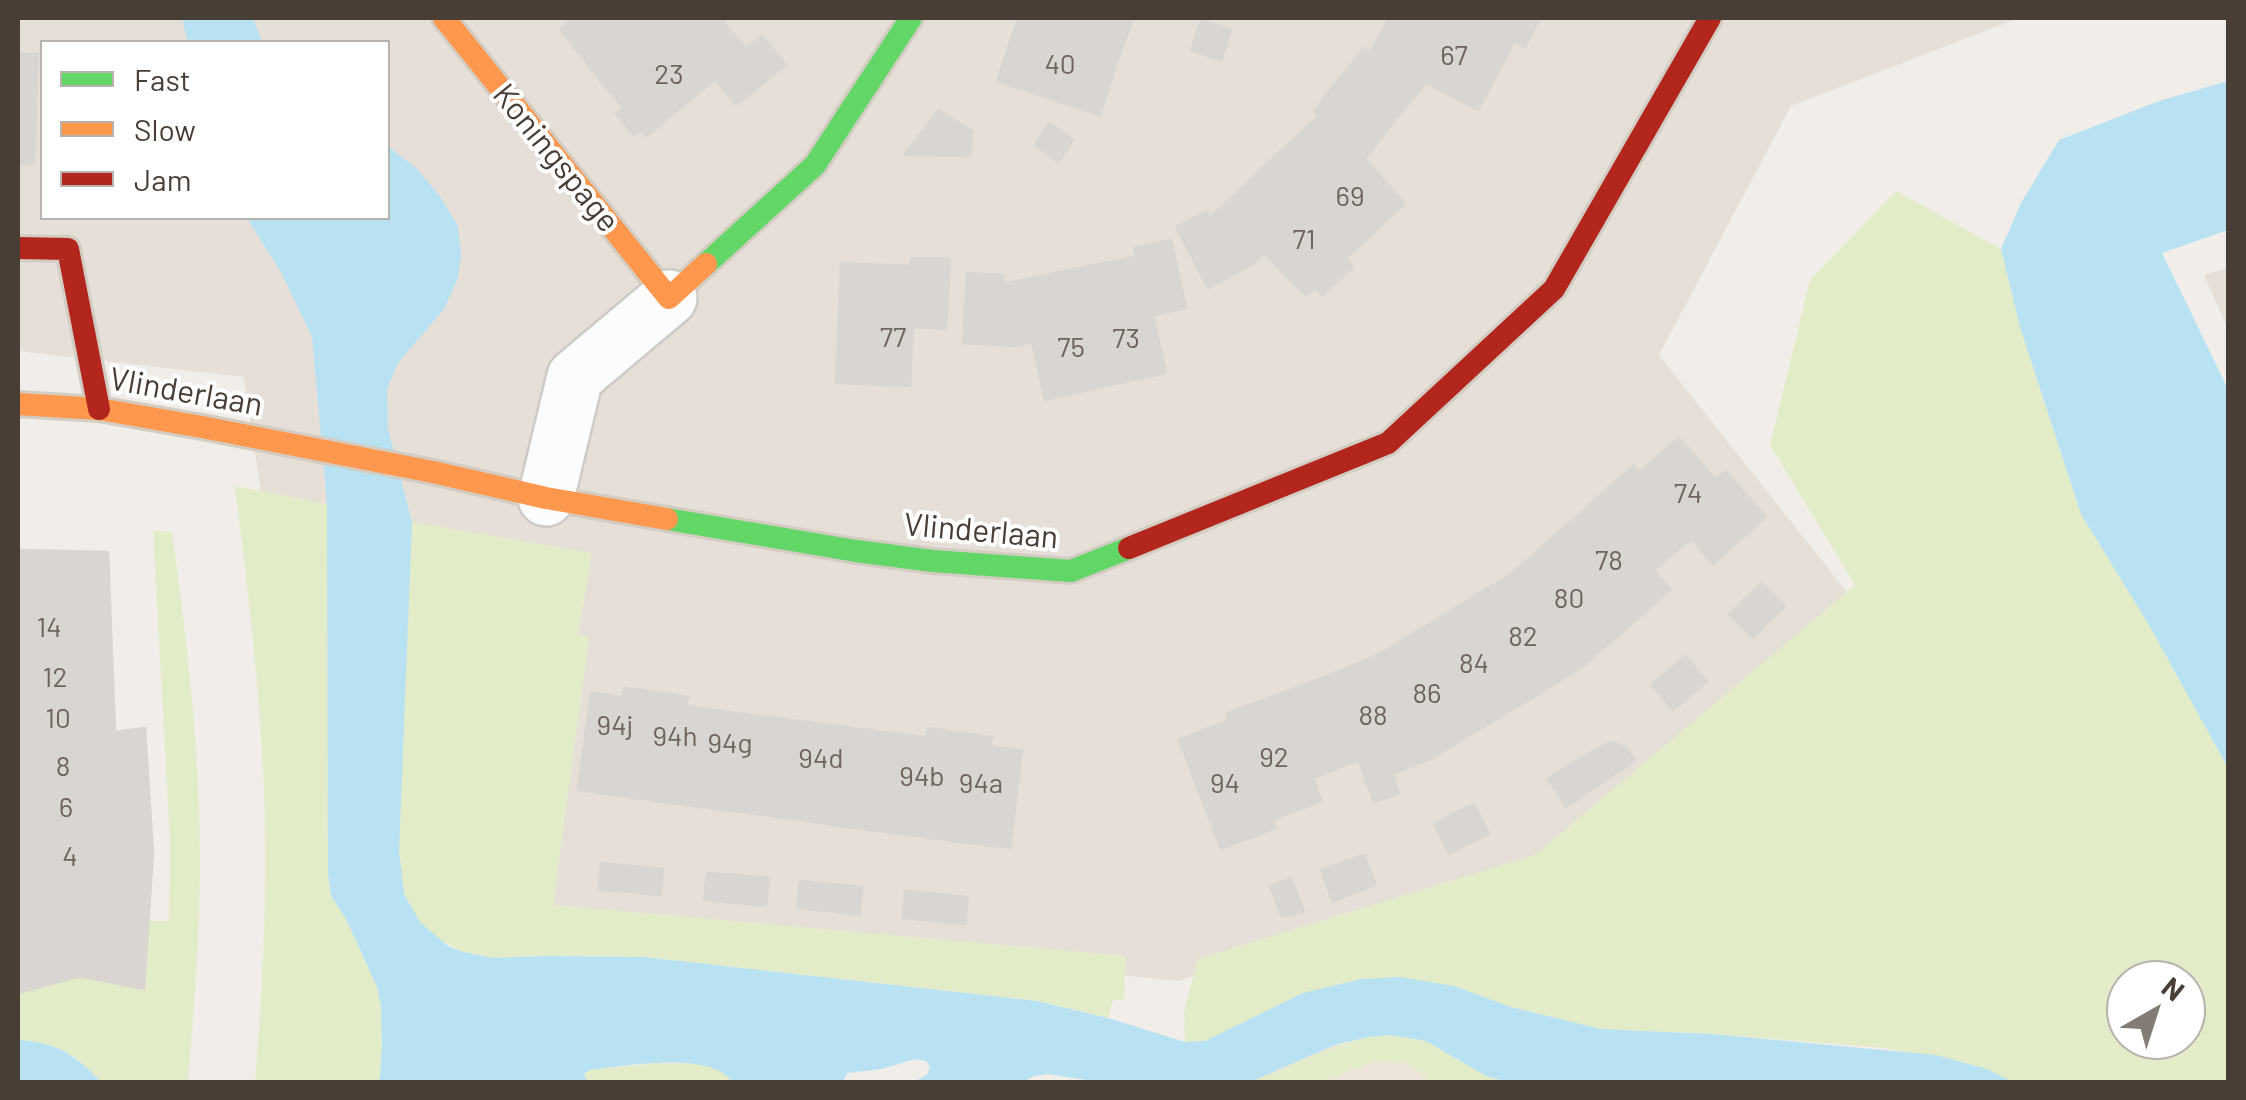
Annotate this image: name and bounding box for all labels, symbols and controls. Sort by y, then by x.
house number: 67 [1440,39,1468,73]
legend [40,40,390,220]
house number: 40 [1044,48,1076,82]
house number: 23 [654,58,684,92]
text: Fast [134,61,191,97]
street label: Koningspage [485,76,627,240]
text: Slow [134,111,196,147]
text: Jam [134,161,191,197]
house number: 69 [1335,180,1365,214]
house number: 71 [1292,223,1316,257]
house number: 77 [880,321,906,355]
house number: 73 [1112,322,1140,356]
house number: 75 [1057,331,1085,365]
street label: Vlinderlaan [106,360,266,424]
house number: 74 [1674,477,1702,511]
street label: Vlinderlaan [902,505,1060,557]
house number: 78 [1595,544,1623,578]
house number: 80 [1554,582,1584,616]
house number: 14 [36,611,62,645]
house number: 82 [1508,620,1538,654]
house number: 84 [1459,647,1489,681]
house number: 12 [43,661,67,695]
house number: 86 [1412,677,1442,711]
house number: 88 [1358,699,1388,733]
house number: 10 [45,702,71,736]
house number: 94j [597,709,633,743]
house number: 94h [652,720,698,754]
house number: 94g [708,727,752,761]
house number: 92 [1259,741,1289,775]
house number: 94d [798,742,844,776]
house number: 8 [56,750,70,784]
house number: 94b [899,760,945,794]
house number: 94a [959,767,1003,801]
house number: 94 [1210,767,1240,801]
house number: 6 [59,791,73,825]
house number: 4 [62,840,78,874]
north arrow [2106,960,2206,1060]
text: N [2156,969,2192,1007]

